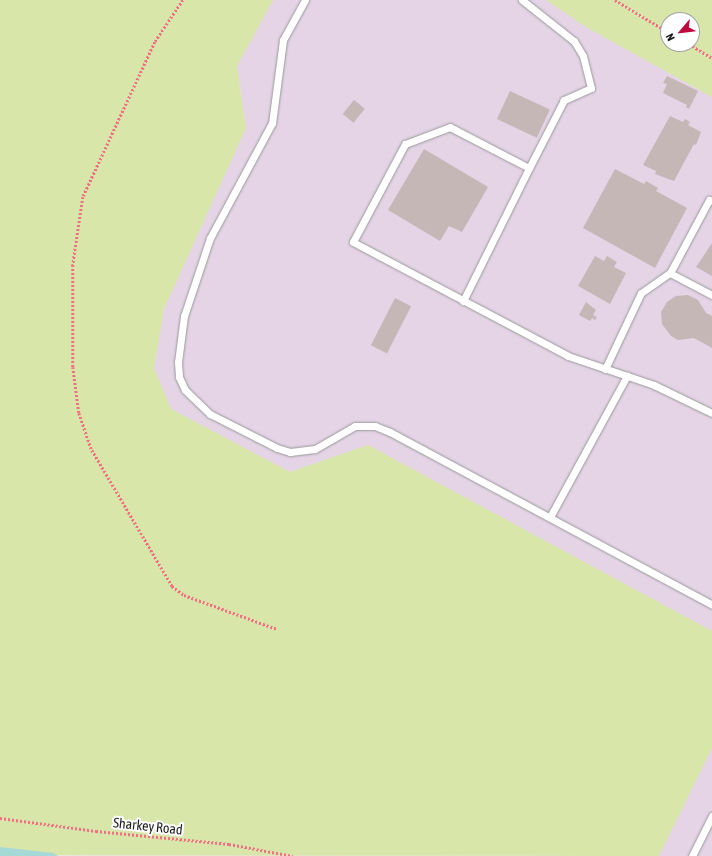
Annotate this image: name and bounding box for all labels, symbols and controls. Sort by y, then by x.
north arrow [660,12,700,52]
text: N [663,31,677,43]
street label: Sharkey Road [112,814,184,838]

